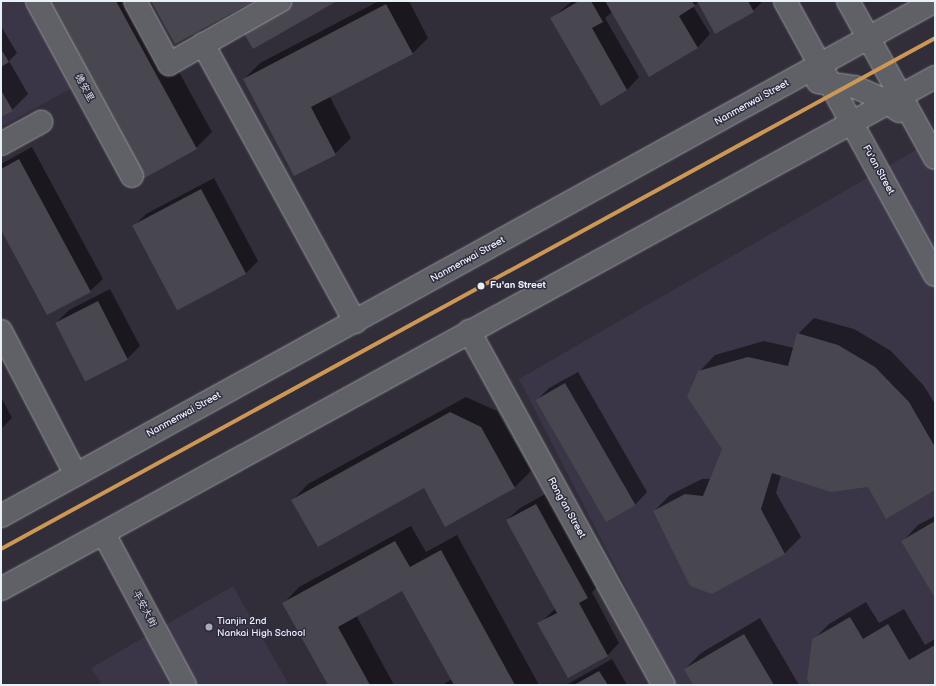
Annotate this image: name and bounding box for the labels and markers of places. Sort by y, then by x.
marker: Fu'an Street [475,280,487,292]
place label: Fu'an Street [490,280,546,292]
place label: Tianjin 2nd Nankai High School [217,615,305,638]
marker: Tianjin 2nd Nankai High School [204,622,214,632]

